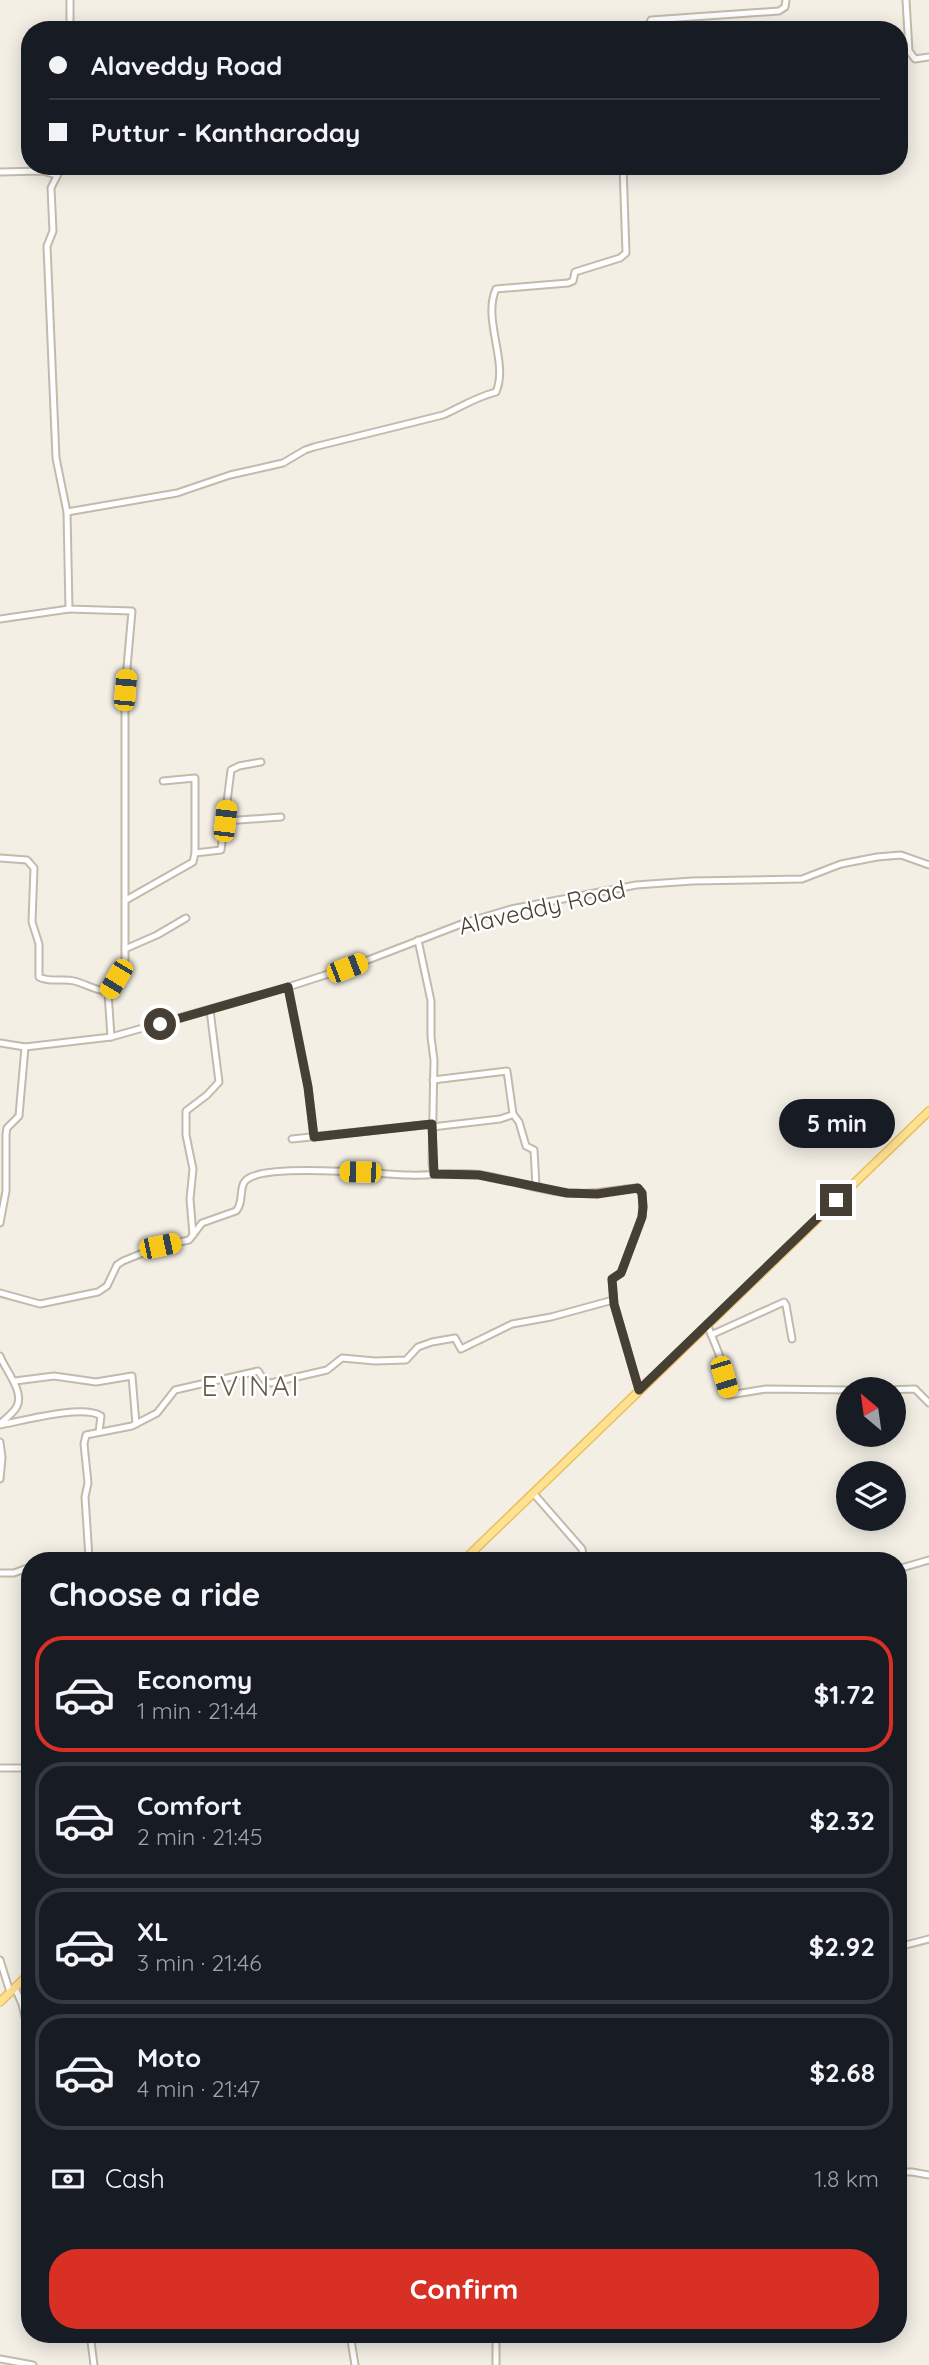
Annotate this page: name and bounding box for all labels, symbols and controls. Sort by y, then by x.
text: Alaveddy Road [91,49,282,82]
text: Puttur - Kantharoday [91,116,360,149]
car [113,668,138,712]
car [213,799,238,843]
street label: Alaveddy Road [456,873,628,941]
car [324,951,371,985]
car [97,956,136,1002]
route start [144,1008,176,1040]
callout: 5 min [778,1098,894,1148]
text: 5 min [807,1109,867,1138]
car [339,1161,382,1183]
route end [820,1184,852,1216]
car [138,1231,183,1261]
car [708,1354,741,1400]
district label: EVINAI [201,1368,301,1403]
north arrow [836,1377,906,1447]
map controls [836,1377,906,1531]
button: layers [836,1461,906,1531]
text: Choose a ride [49,1574,261,1614]
icon: car [53,1663,116,1726]
text: Economy [137,1663,252,1696]
text: $1.72 [814,1678,875,1711]
text: 1 min · 21:44 [137,1696,258,1725]
icon: car [53,1789,116,1852]
text: Comfort [137,1789,242,1822]
text: $2.32 [809,1804,875,1837]
text: 2 min · 21:45 [137,1822,263,1851]
icon: car [53,1915,116,1978]
text: XL [137,1915,169,1948]
text: $2.92 [809,1930,875,1963]
text: 3 min · 21:46 [137,1948,262,1977]
icon: car [53,2041,116,2104]
text: Moto [137,2041,201,2074]
text: $2.68 [810,2056,875,2089]
text: 4 min · 21:47 [137,2074,260,2103]
icon: cash [49,2160,87,2198]
text: Cash [105,2162,165,2195]
text: 1.8 km [814,2164,879,2193]
button: Confirm [49,2249,879,2329]

